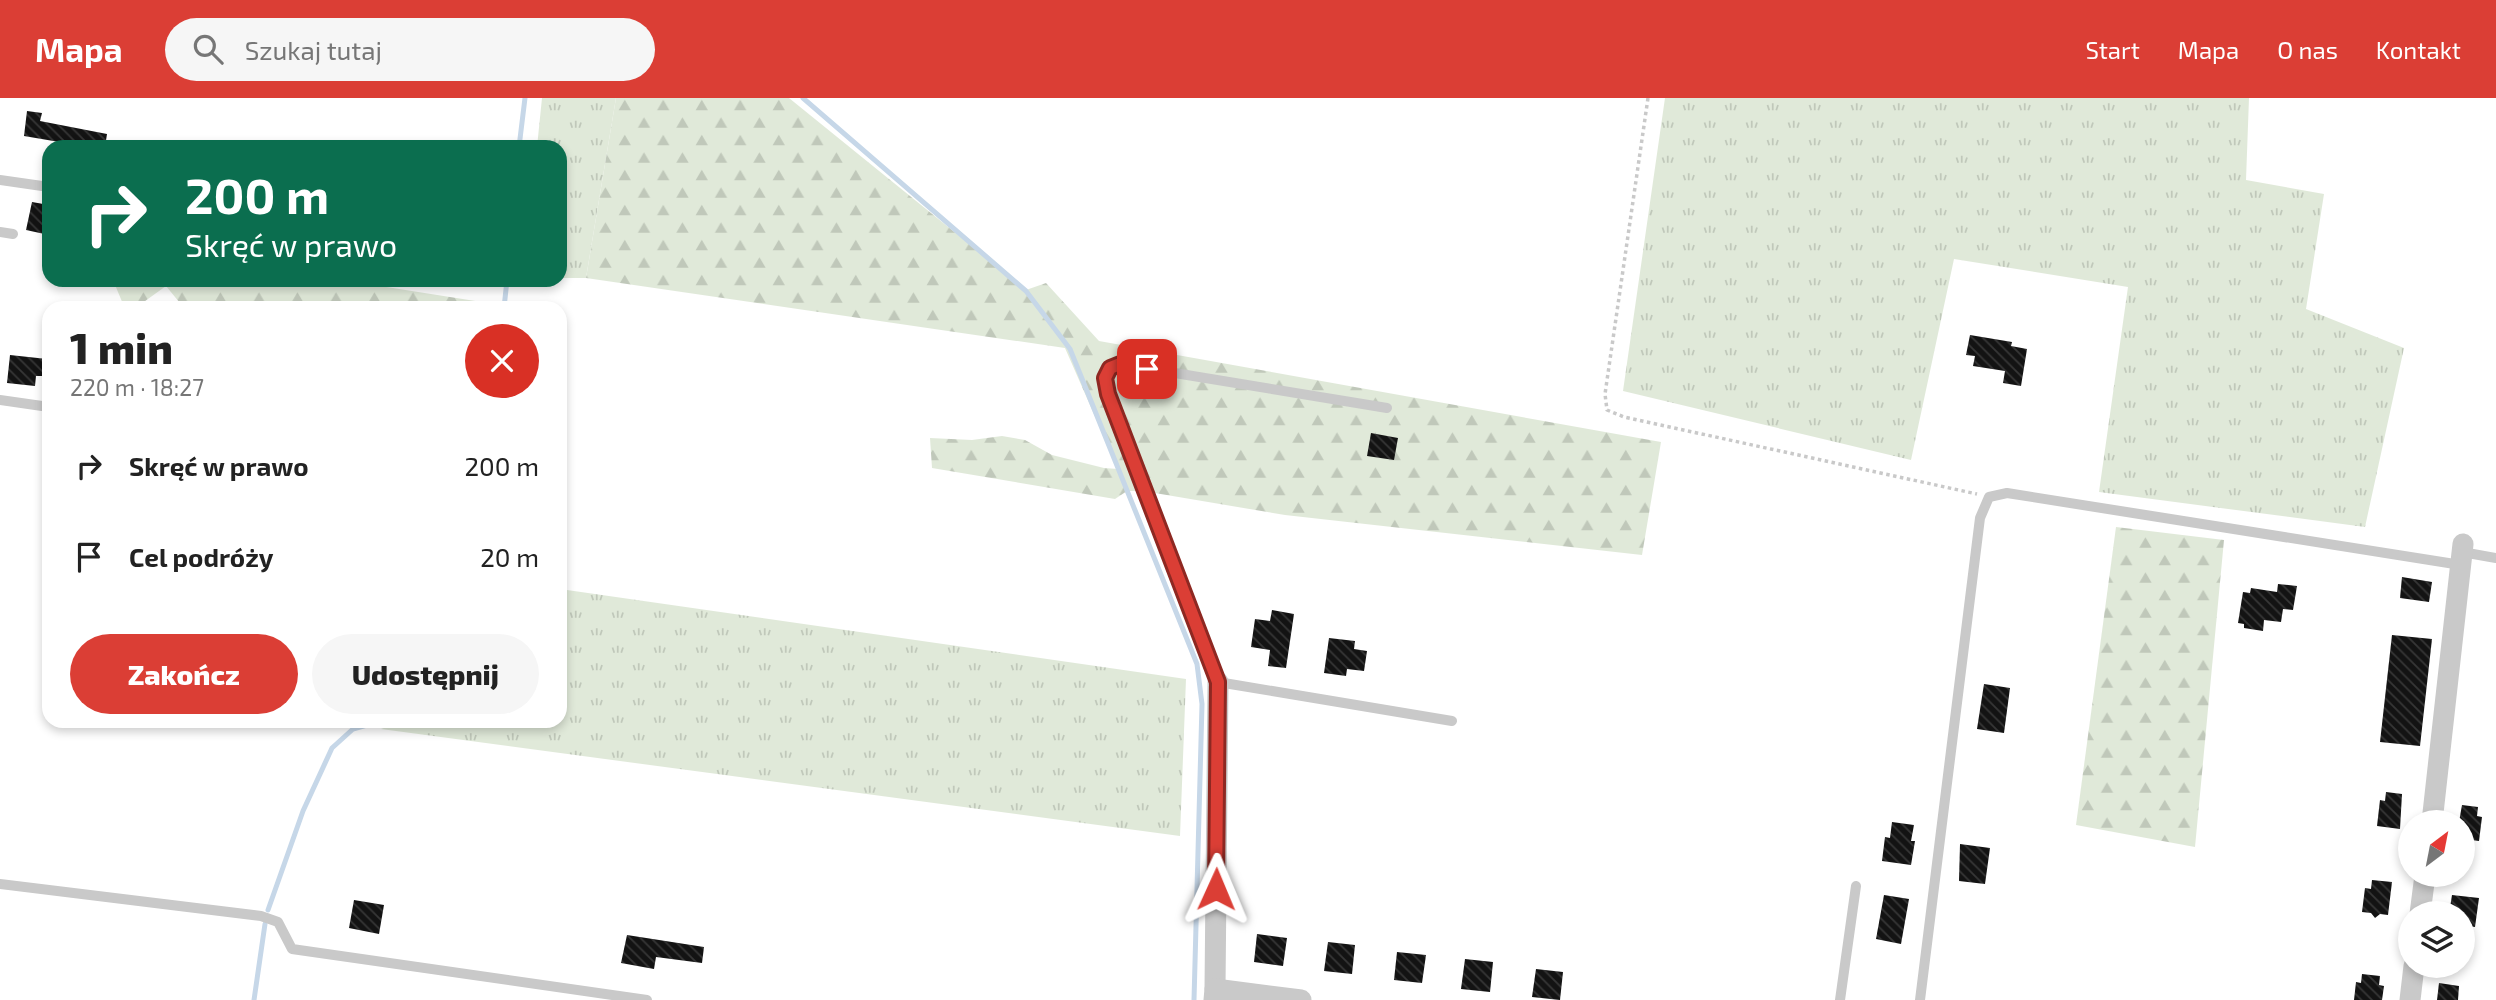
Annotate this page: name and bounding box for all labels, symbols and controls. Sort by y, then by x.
search box [165,18,655,81]
text: Mapa [35,29,123,69]
icon: search [189,30,227,68]
text: Szukaj tutaj [245,34,382,65]
text: Start [2085,35,2140,64]
text: Mapa [2178,35,2239,64]
text: O nas [2277,35,2338,64]
text: Kontakt [2376,35,2461,64]
text: 200 m [185,165,329,224]
icon: right [70,168,161,259]
text: Skręć w prawo [185,225,397,263]
text: 1 min [70,322,173,372]
button: close [465,324,539,398]
pin [1117,339,1177,399]
icon: arrive [1128,350,1166,388]
text: 220 m · 18:27 [70,373,204,401]
icon: right [70,447,108,485]
text: Skręć w prawo [129,450,309,481]
text: 200 m [464,450,539,481]
icon: arrive [70,538,108,576]
text: Cel podróży [129,541,274,572]
text: 20 m [480,541,539,572]
button: Zakończ [70,634,298,714]
button: Udostępnij [312,634,539,714]
north arrow [2398,810,2474,887]
map controls [2398,810,2475,978]
position arrow [1179,852,1253,926]
button: layers [2398,901,2475,978]

